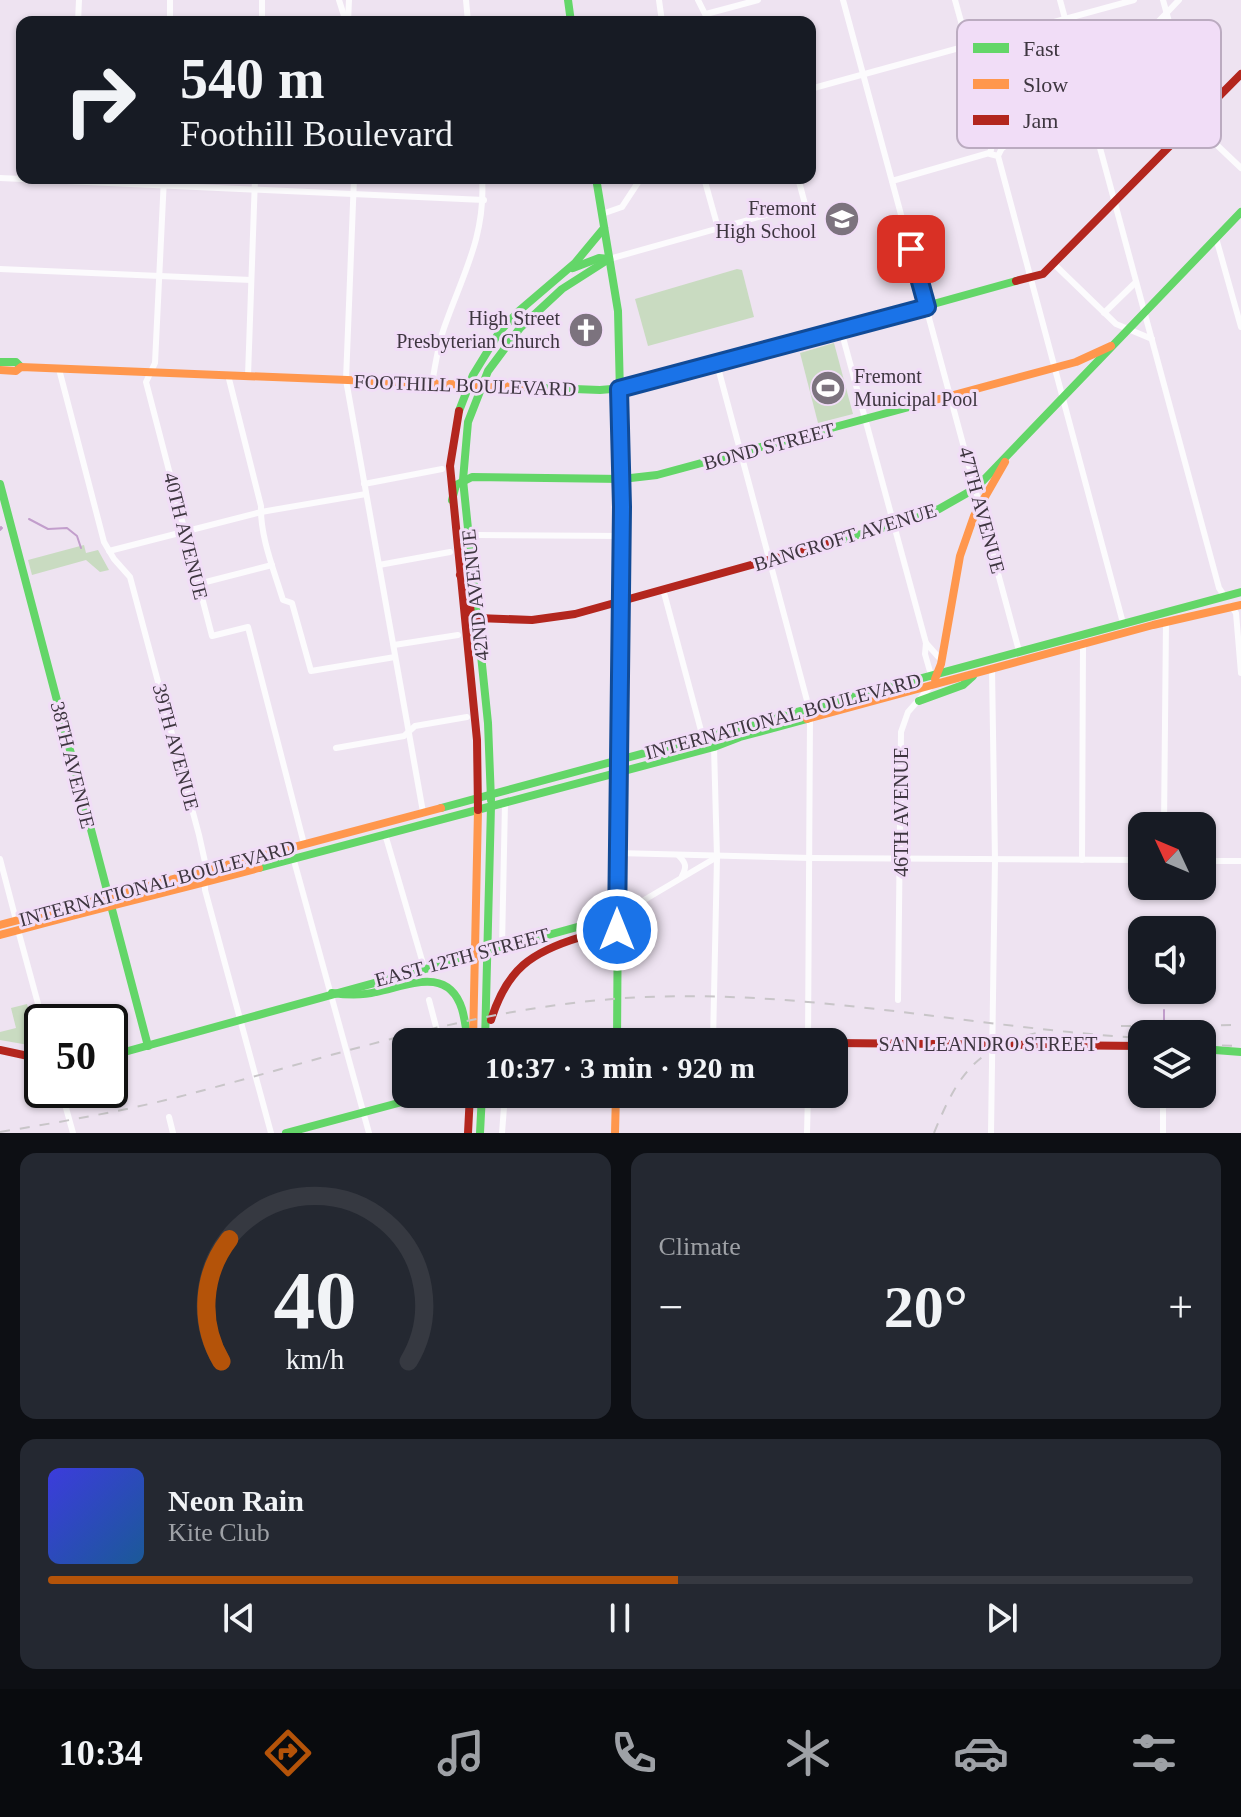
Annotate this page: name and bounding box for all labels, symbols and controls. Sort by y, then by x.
legend [957,20,1221,148]
text: Fast [1023,36,1060,61]
icon: right [48,48,152,152]
text: 540 m [180,48,325,110]
text: Slow [1023,72,1068,97]
text: Jam [1023,108,1058,133]
text: Foothill Boulevard [180,114,453,154]
place label: Fremont High School [715,197,816,243]
school or university icon: Fremont High School [823,200,861,238]
pin [877,215,945,283]
icon: arrive [889,227,933,271]
place label: High Street Presbyterian Church [396,307,560,353]
church icon: High Street Presbyterian Church [567,311,605,349]
place label: Fremont Municipal Pool [854,365,978,411]
sports icon: Fremont Municipal Pool [809,369,847,407]
street label: FOOTHILL BOULEVARD [353,370,577,400]
street label: BOND STREET [701,418,837,474]
street label: 47TH AVENUE [955,444,1009,576]
street label: 40TH AVENUE [160,470,212,602]
street label: BANCROFT AVENUE [751,499,939,575]
street label: 42ND AVENUE [457,528,493,662]
street label: INTERNATIONAL BOULEVARD [643,668,923,764]
street label: 39TH AVENUE [149,681,203,813]
street label: 38TH AVENUE [47,699,99,831]
street label: 46TH AVENUE [890,747,912,877]
north arrow [1128,812,1216,900]
map controls [1128,812,1216,1108]
street label: INTERNATIONAL BOULEVARD [17,835,297,931]
position arrow [575,888,659,972]
button: sound [1128,916,1216,1004]
street label: EAST 12TH STREET [372,923,552,991]
speed limit sign: 50 [24,1004,128,1108]
button: layers [1128,1020,1216,1108]
street label: SAN LEANDRO STREET [879,1033,1097,1055]
text: 10:37 · 3 min · 920 m [485,1051,755,1084]
text: Climate [659,1232,741,1261]
text: 40 [274,1254,357,1346]
text: 20° [884,1274,968,1340]
text: − [659,1283,683,1332]
text: + [1168,1283,1193,1332]
text: km/h [286,1344,345,1375]
text: Neon Rain [168,1484,304,1517]
text: Kite Club [168,1518,270,1547]
icon: previous [217,1596,261,1640]
icon: pause [598,1596,642,1640]
icon: next [980,1596,1024,1640]
icon: directions [260,1725,316,1781]
icon: music [433,1725,489,1781]
icon: phone [606,1725,662,1781]
icon: climate [780,1725,836,1781]
icon: car [953,1725,1009,1781]
icon: filters [1126,1725,1182,1781]
text: 10:34 [59,1733,143,1773]

